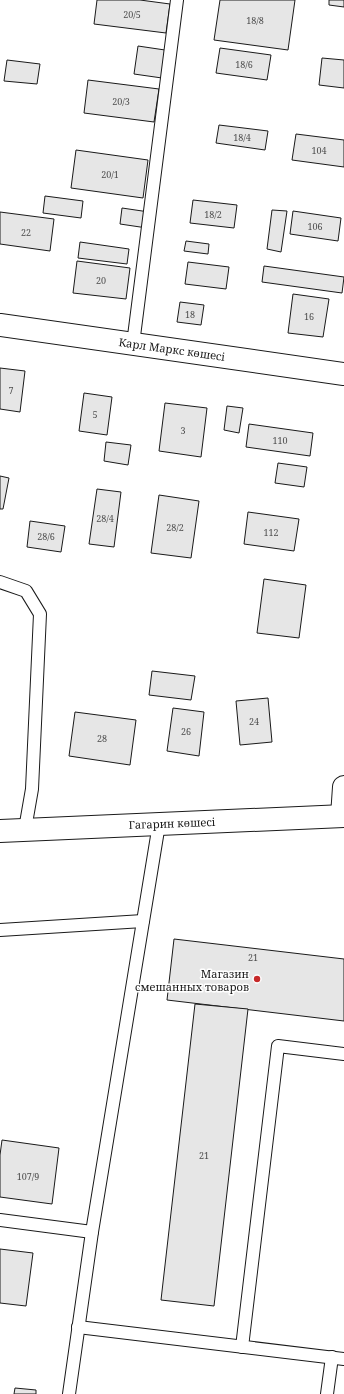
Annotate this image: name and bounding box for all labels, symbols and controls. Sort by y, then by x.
house number: 20/5 [123,8,141,21]
house number: 18/8 [246,14,264,27]
house number: 18/6 [235,58,253,71]
house number: 20/3 [112,95,130,108]
house number: 18/4 [233,131,251,144]
house number: 104 [311,144,327,157]
house number: 20/1 [101,168,119,181]
house number: 18/2 [204,208,222,221]
house number: 106 [307,220,323,233]
house number: 22 [21,226,31,239]
house number: 20 [96,274,106,287]
house number: 18 [185,308,195,321]
house number: 16 [304,310,314,323]
street label: Карл Маркс көшесі [118,334,226,364]
house number: 7 [8,384,14,397]
house number: 5 [92,408,98,421]
house number: 3 [180,424,186,437]
house number: 110 [272,434,288,447]
house number: 28/4 [96,512,114,525]
house number: 28/2 [166,521,184,534]
house number: 112 [263,526,279,539]
house number: 28/6 [37,530,55,543]
house number: 24 [249,715,259,728]
house number: 26 [181,725,191,738]
house number: 28 [97,732,107,745]
street label: Гагарин көшесі [128,814,216,832]
house number: 21 [248,951,258,964]
place label: Магазин смешанных товаров [135,966,249,994]
marker: Магазин смешанных товаров [252,974,262,984]
house number: 21 [199,1149,209,1162]
house number: 107/9 [17,1170,39,1183]

